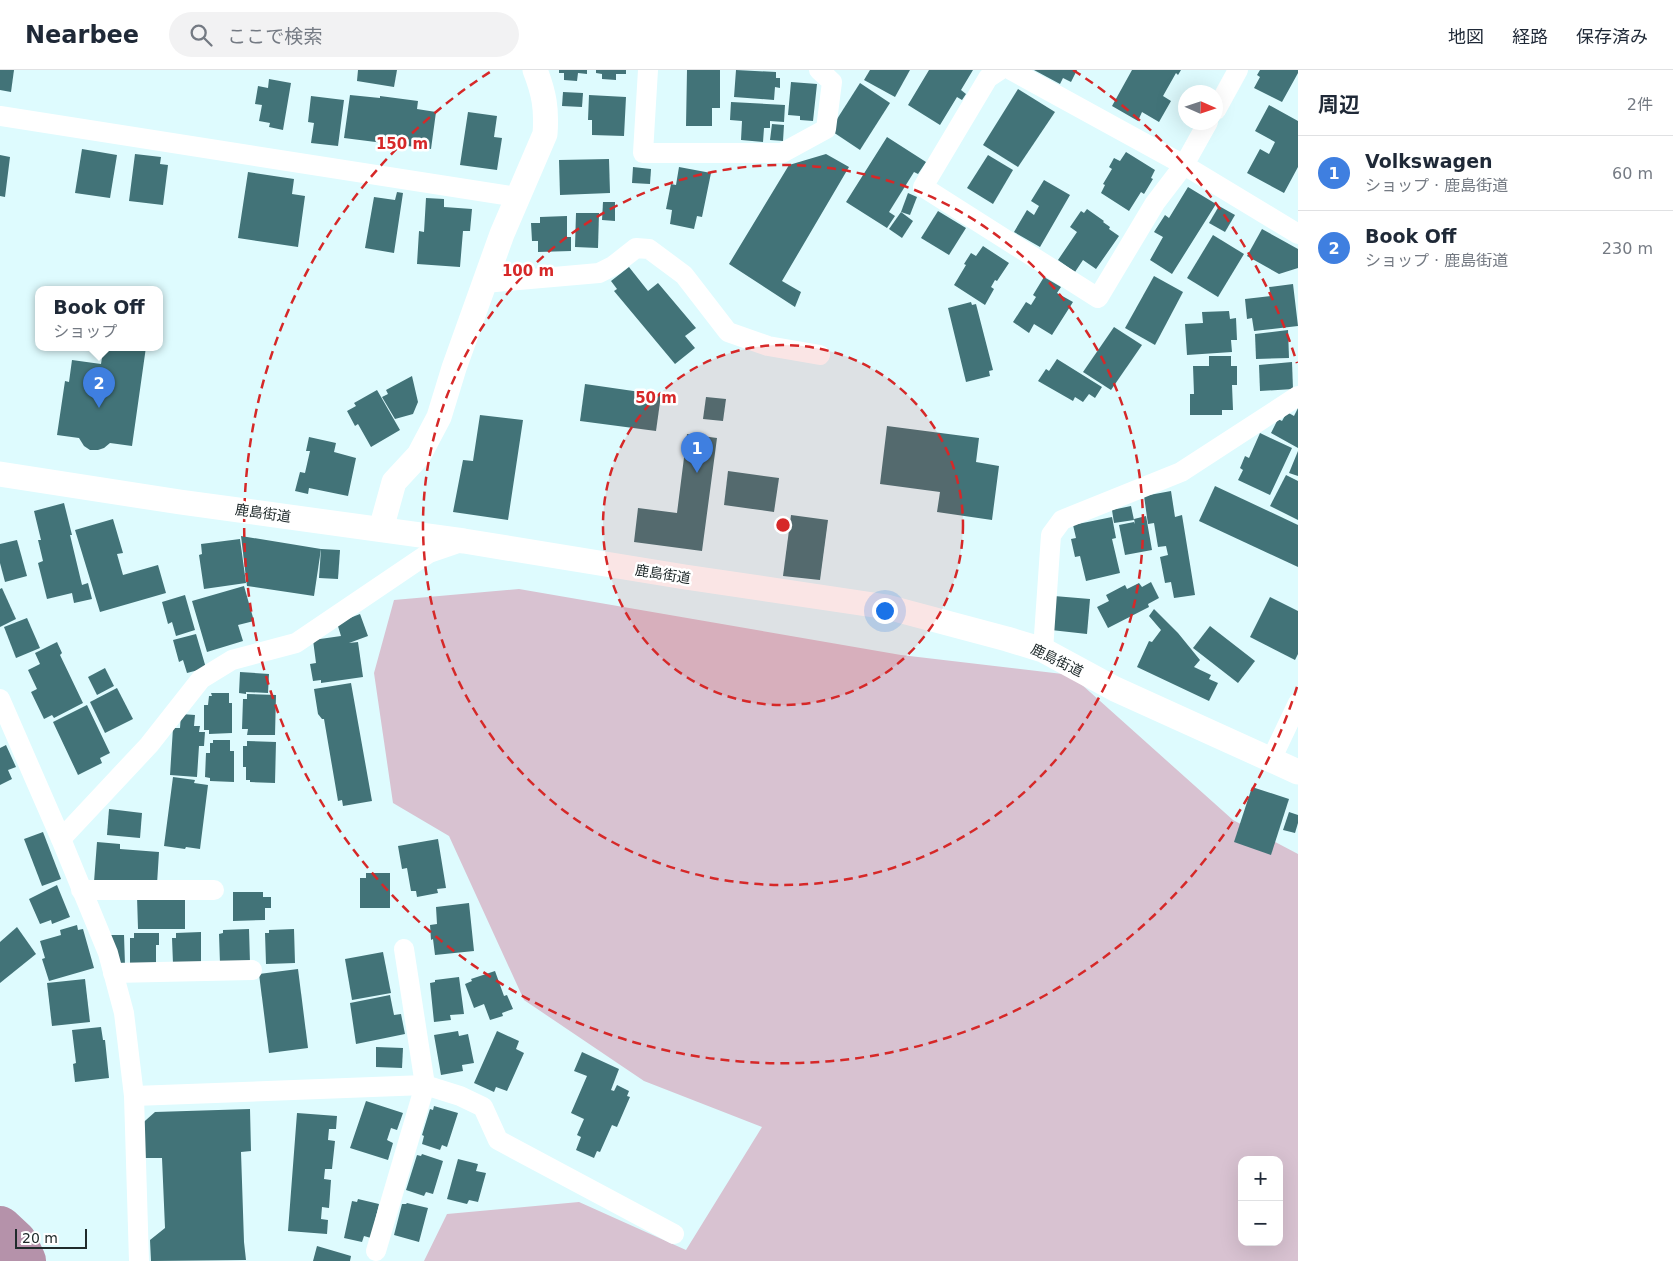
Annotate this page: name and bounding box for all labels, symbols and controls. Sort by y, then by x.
search box [169,12,519,57]
text: Nearbee [25,21,139,49]
icon: search [187,21,215,49]
text: ここで検索 [227,25,322,47]
text: 地図 [1448,26,1484,47]
text: 経路 [1512,26,1548,47]
text: 保存済み [1576,26,1648,47]
north arrow [1178,85,1223,130]
text: 周辺 [1318,93,1360,117]
text: 2件 [1627,95,1653,114]
text: 150 m [376,135,428,153]
text: Volkswagen [1365,150,1493,172]
text: 1 [1328,164,1340,183]
text: 60 m [1612,164,1653,183]
text: ショップ · 鹿島街道 [1365,176,1508,195]
text: Book Off [1365,225,1456,247]
text: 2 [1328,239,1340,258]
text: 230 m [1602,239,1653,258]
text: ショップ · 鹿島街道 [1365,251,1508,270]
text: 100 m [502,262,554,280]
popup [35,286,163,351]
text: Book Off [53,296,145,318]
text: ショップ [53,322,117,341]
pin: 2 [83,367,115,408]
text: 50 m [635,389,677,407]
pin: 1 [681,432,713,473]
street label: 鹿島街道 [234,501,292,525]
centre of rings [774,516,792,534]
street label: 鹿島街道 [634,562,692,586]
your location [872,598,898,624]
street label: 鹿島街道 [1028,641,1086,679]
map controls [1238,1156,1283,1246]
button: + [1238,1156,1283,1201]
button: − [1238,1201,1283,1246]
scale bar [15,1226,88,1249]
text: 20 m [22,1230,58,1246]

